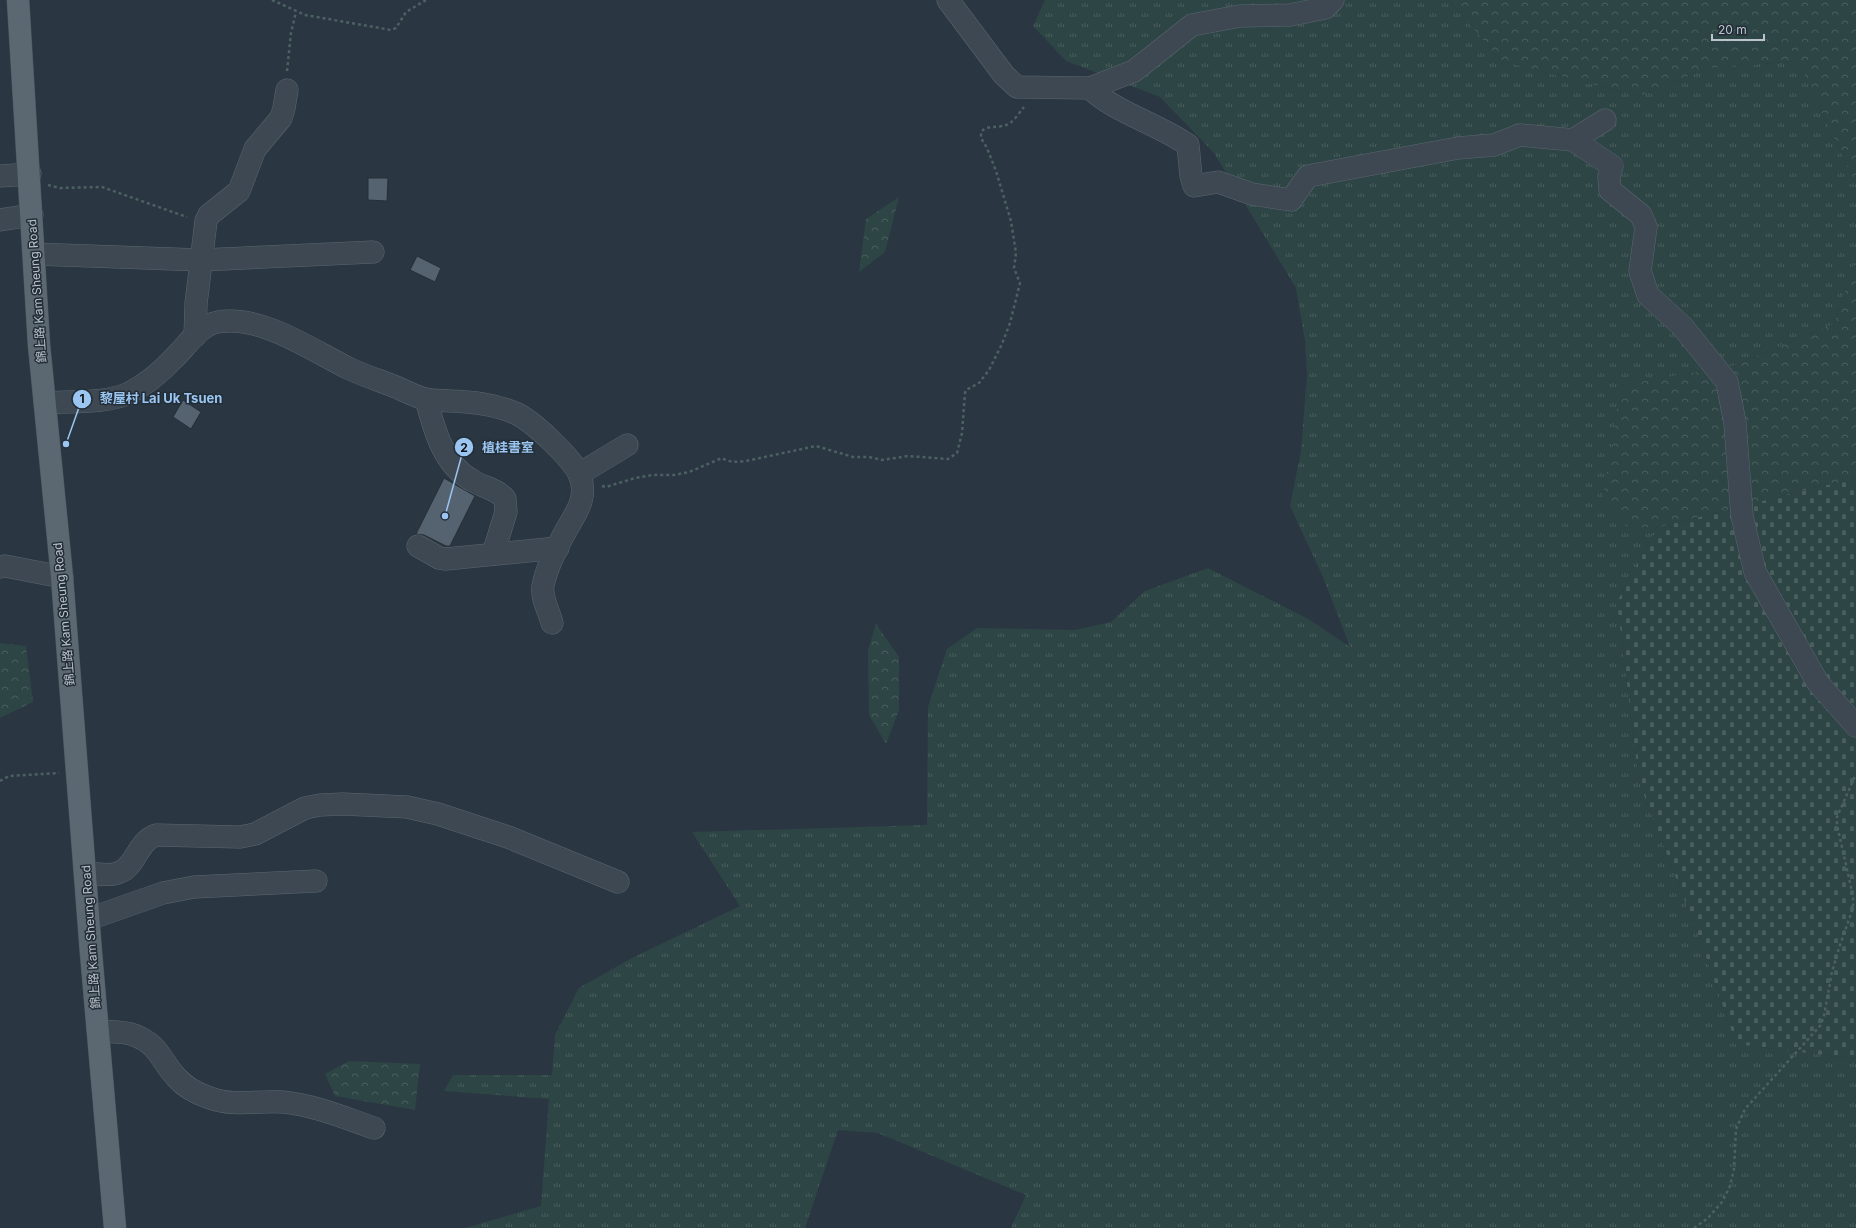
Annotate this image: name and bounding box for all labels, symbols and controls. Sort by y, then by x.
scale bar [1712,16,1764,42]
text: 20 m [1718,22,1747,37]
street label: 錦上路 Kam Sheung Road [24,219,49,363]
callout: 黎屋村 Lai Uk Tsuen [72,386,230,411]
text: 黎屋村 Lai Uk Tsuen [100,390,222,406]
text: 1 [79,391,85,406]
callout: 植桂書室 [454,435,542,460]
text: 植桂書室 [482,439,534,455]
text: 2 [460,440,468,455]
street label: 錦上路 Kam Sheung Road [50,542,77,686]
street label: 錦上路 Kam Sheung Road [78,865,103,1009]

